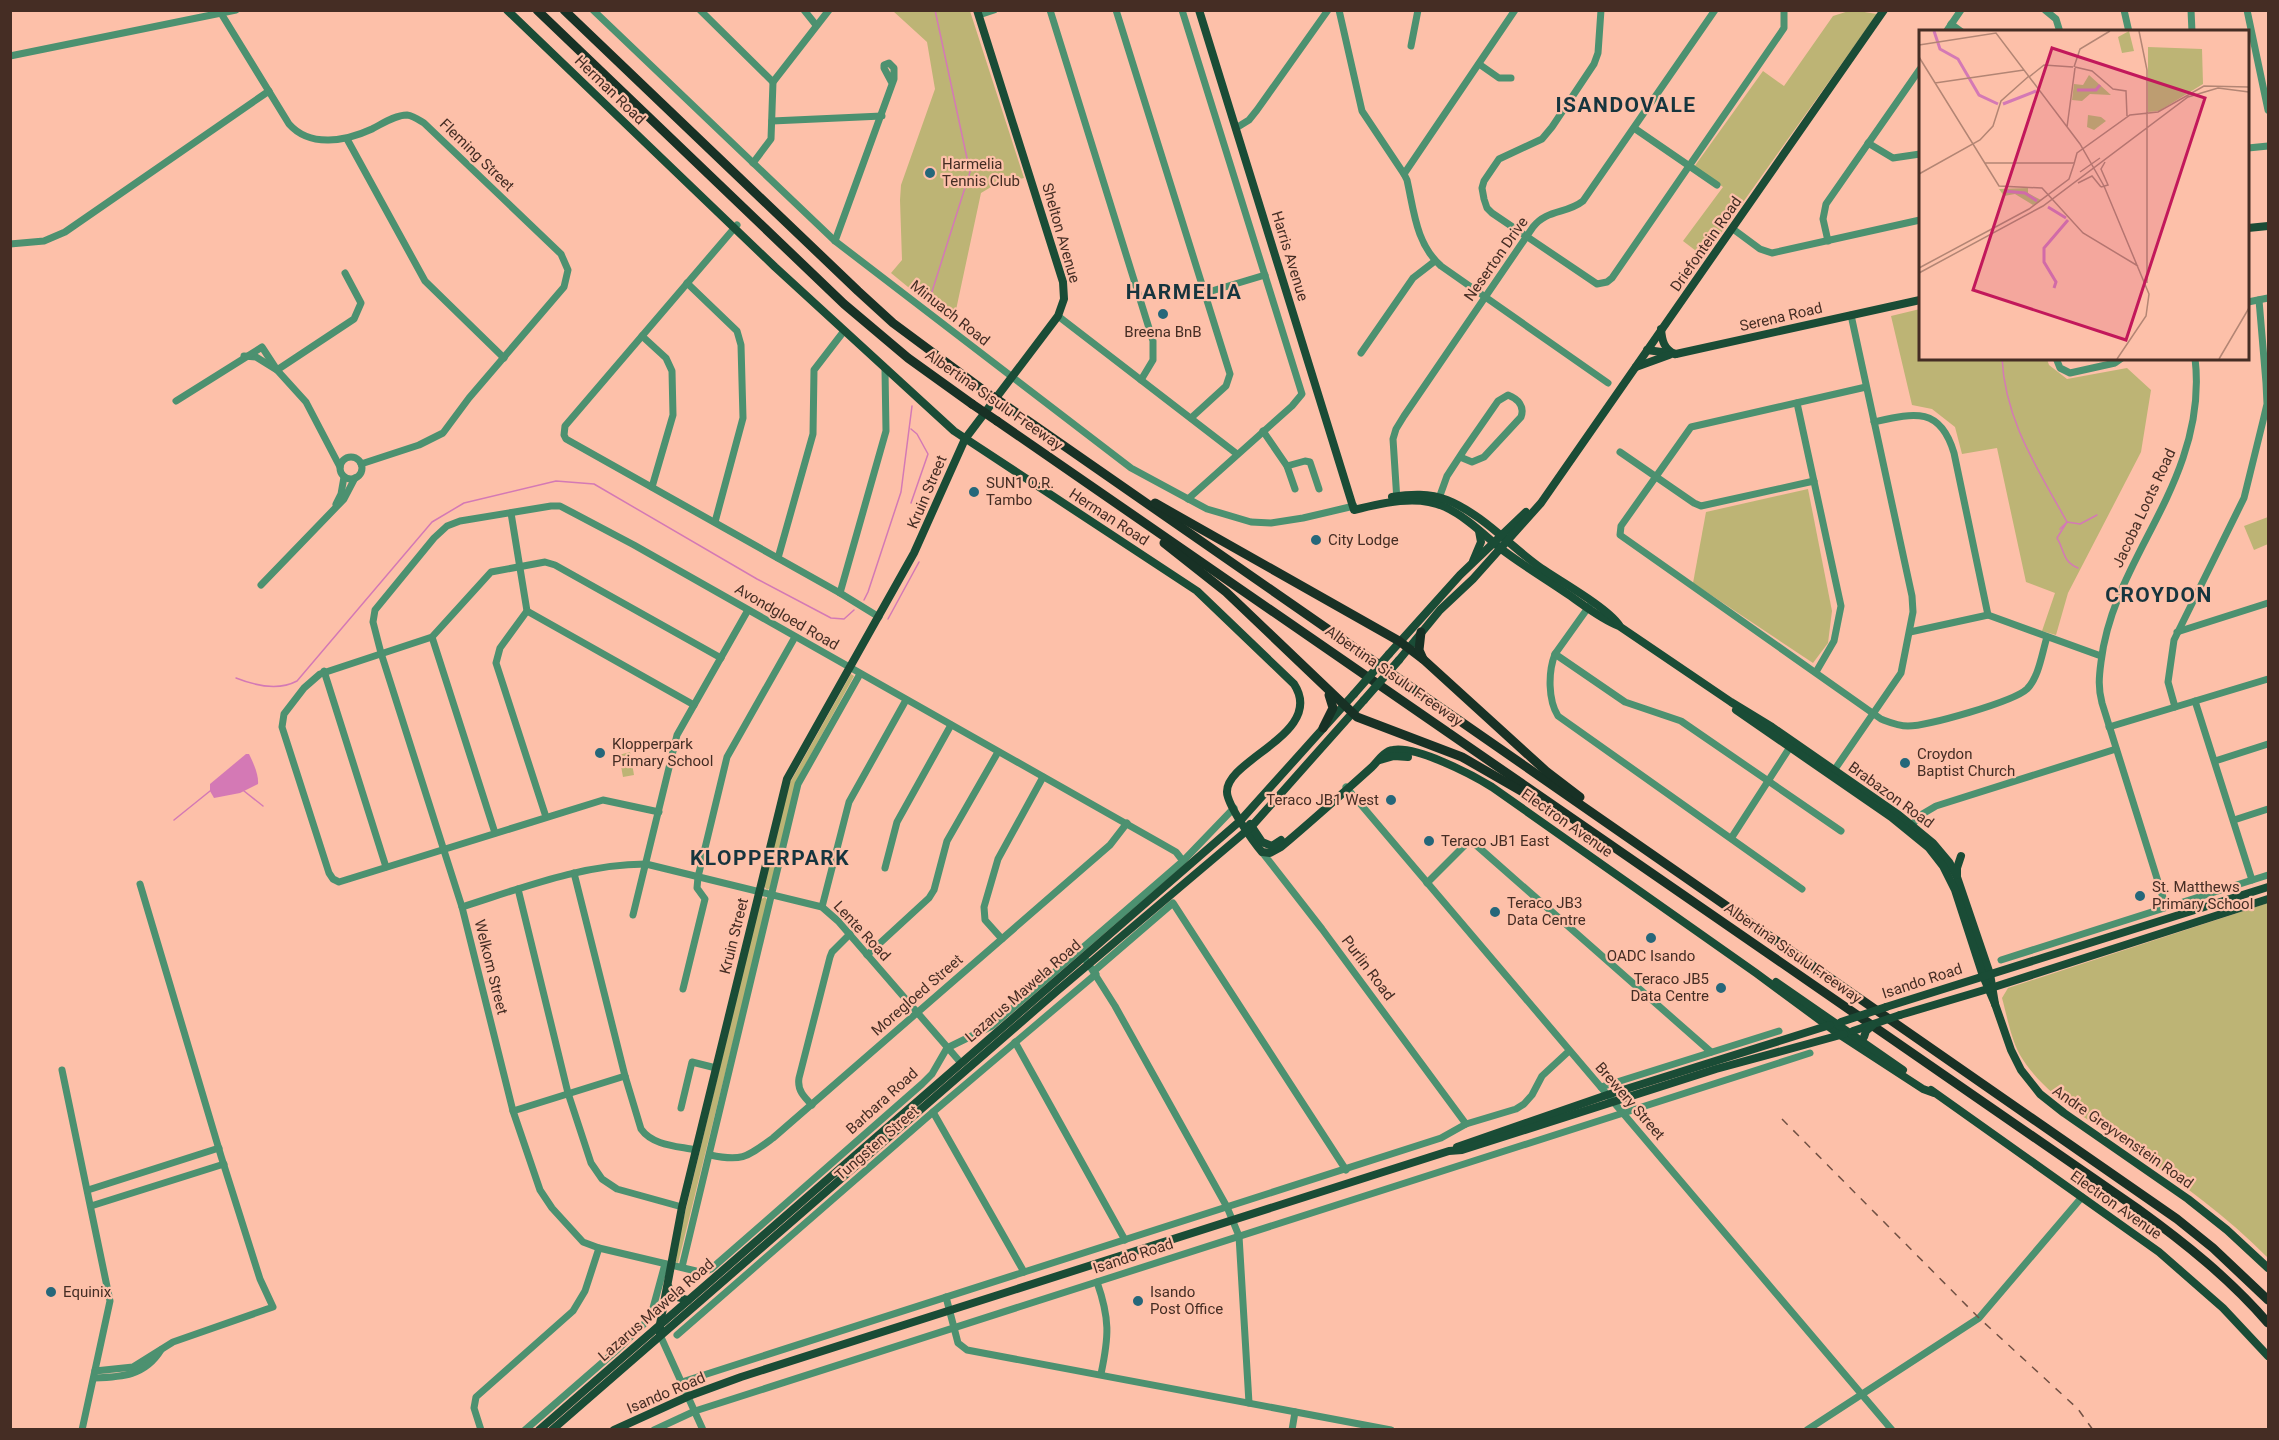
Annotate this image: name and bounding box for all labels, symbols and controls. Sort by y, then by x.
inset map [1919,30,2249,360]
street label: Herman Road [571,52,649,128]
district label: ISANDOVALE [1555,93,1697,117]
street label: Fleming Street [436,115,518,195]
place label: Harmelia Tennis Club [942,155,1020,190]
marker: Harmelia Tennis Club [923,166,937,180]
street label: Shelton Avenue [1038,181,1084,285]
street label: Driefontein Road [1667,193,1745,295]
street label: Harris Avenue [1268,209,1312,303]
street label: Neserton Drive [1460,213,1532,305]
street label: Minuach Road [907,276,993,350]
district label: HARMELIA [1126,280,1242,304]
street label: Serena Road [1738,299,1824,335]
marker: Breena BnB [1156,307,1170,321]
place label: Breena BnB [1124,323,1202,341]
street label: Albertina Sisulu Freeway [922,346,1066,454]
street label: Jacoba Loots Road [2109,446,2179,570]
street label: Kruin Street [903,453,951,531]
place label: SUN1 O.R. Tambo [986,474,1054,509]
marker: SUN1 O.R. Tambo [967,485,981,499]
street label: Herman Road [1066,485,1152,549]
place label: City Lodge [1328,531,1399,549]
marker: City Lodge [1309,533,1323,547]
street label: Avondgloed Road [732,580,842,654]
district label: CROYDON [2105,583,2213,607]
street label: Albertina Sisulu Freeway [1322,622,1466,730]
place label: Klopperpark Primary School [612,735,713,770]
place label: Croydon Baptist Church [1917,745,2015,780]
marker: Klopperpark Primary School [593,746,607,760]
marker: Croydon Baptist Church [1898,756,1912,770]
street label: Brabazon Road [1845,758,1937,832]
street label: Electron Avenue [1518,785,1616,861]
place label: Teraco JB1 West [1266,791,1379,809]
marker: Teraco JB1 West [1384,793,1398,807]
place label: Teraco JB1 East [1441,832,1549,850]
marker: Teraco JB1 East [1422,834,1436,848]
district label: KLOPPERPARK [690,846,850,870]
place label: St. Matthews Primary School [2152,878,2253,913]
marker: St. Matthews Primary School [2133,889,2147,903]
place label: Teraco JB3 Data Centre [1507,894,1586,929]
street label: Kruin Street [716,896,752,976]
street label: Lente Road [830,897,894,965]
street label: Albertina Sisulu Freeway [1721,899,1865,1007]
marker: Teraco JB3 Data Centre [1488,905,1502,919]
street label: Welkom Street [470,918,512,1016]
marker: OADC Isando [1644,931,1658,945]
street label: Purlin Road [1338,932,1398,1004]
street label: Lazarus Mawela Road [962,936,1084,1046]
place label: OADC Isando [1607,947,1695,965]
street label: Moregloed Street [868,950,966,1039]
street label: Isando Road [1880,960,1964,1002]
place label: Teraco JB5 Data Centre [1630,970,1709,1005]
marker: Teraco JB5 Data Centre [1714,981,1728,995]
street label: Brewery Street [1591,1058,1669,1144]
street label: Barbara Road [842,1064,922,1138]
street label: Andre Greyvenstein Road [2049,1082,2197,1192]
street label: Tungsten Street [831,1102,923,1184]
street label: Electron Avenue [2067,1167,2165,1243]
street label: Isando Road [1091,1235,1175,1277]
street label: Lazarus Mawela Road [595,1255,717,1365]
place label: Equinix [63,1283,112,1301]
place label: Isando Post Office [1150,1283,1223,1318]
marker: Equinix [44,1285,58,1299]
marker: Isando Post Office [1131,1294,1145,1308]
street label: Isando Road [624,1368,708,1418]

